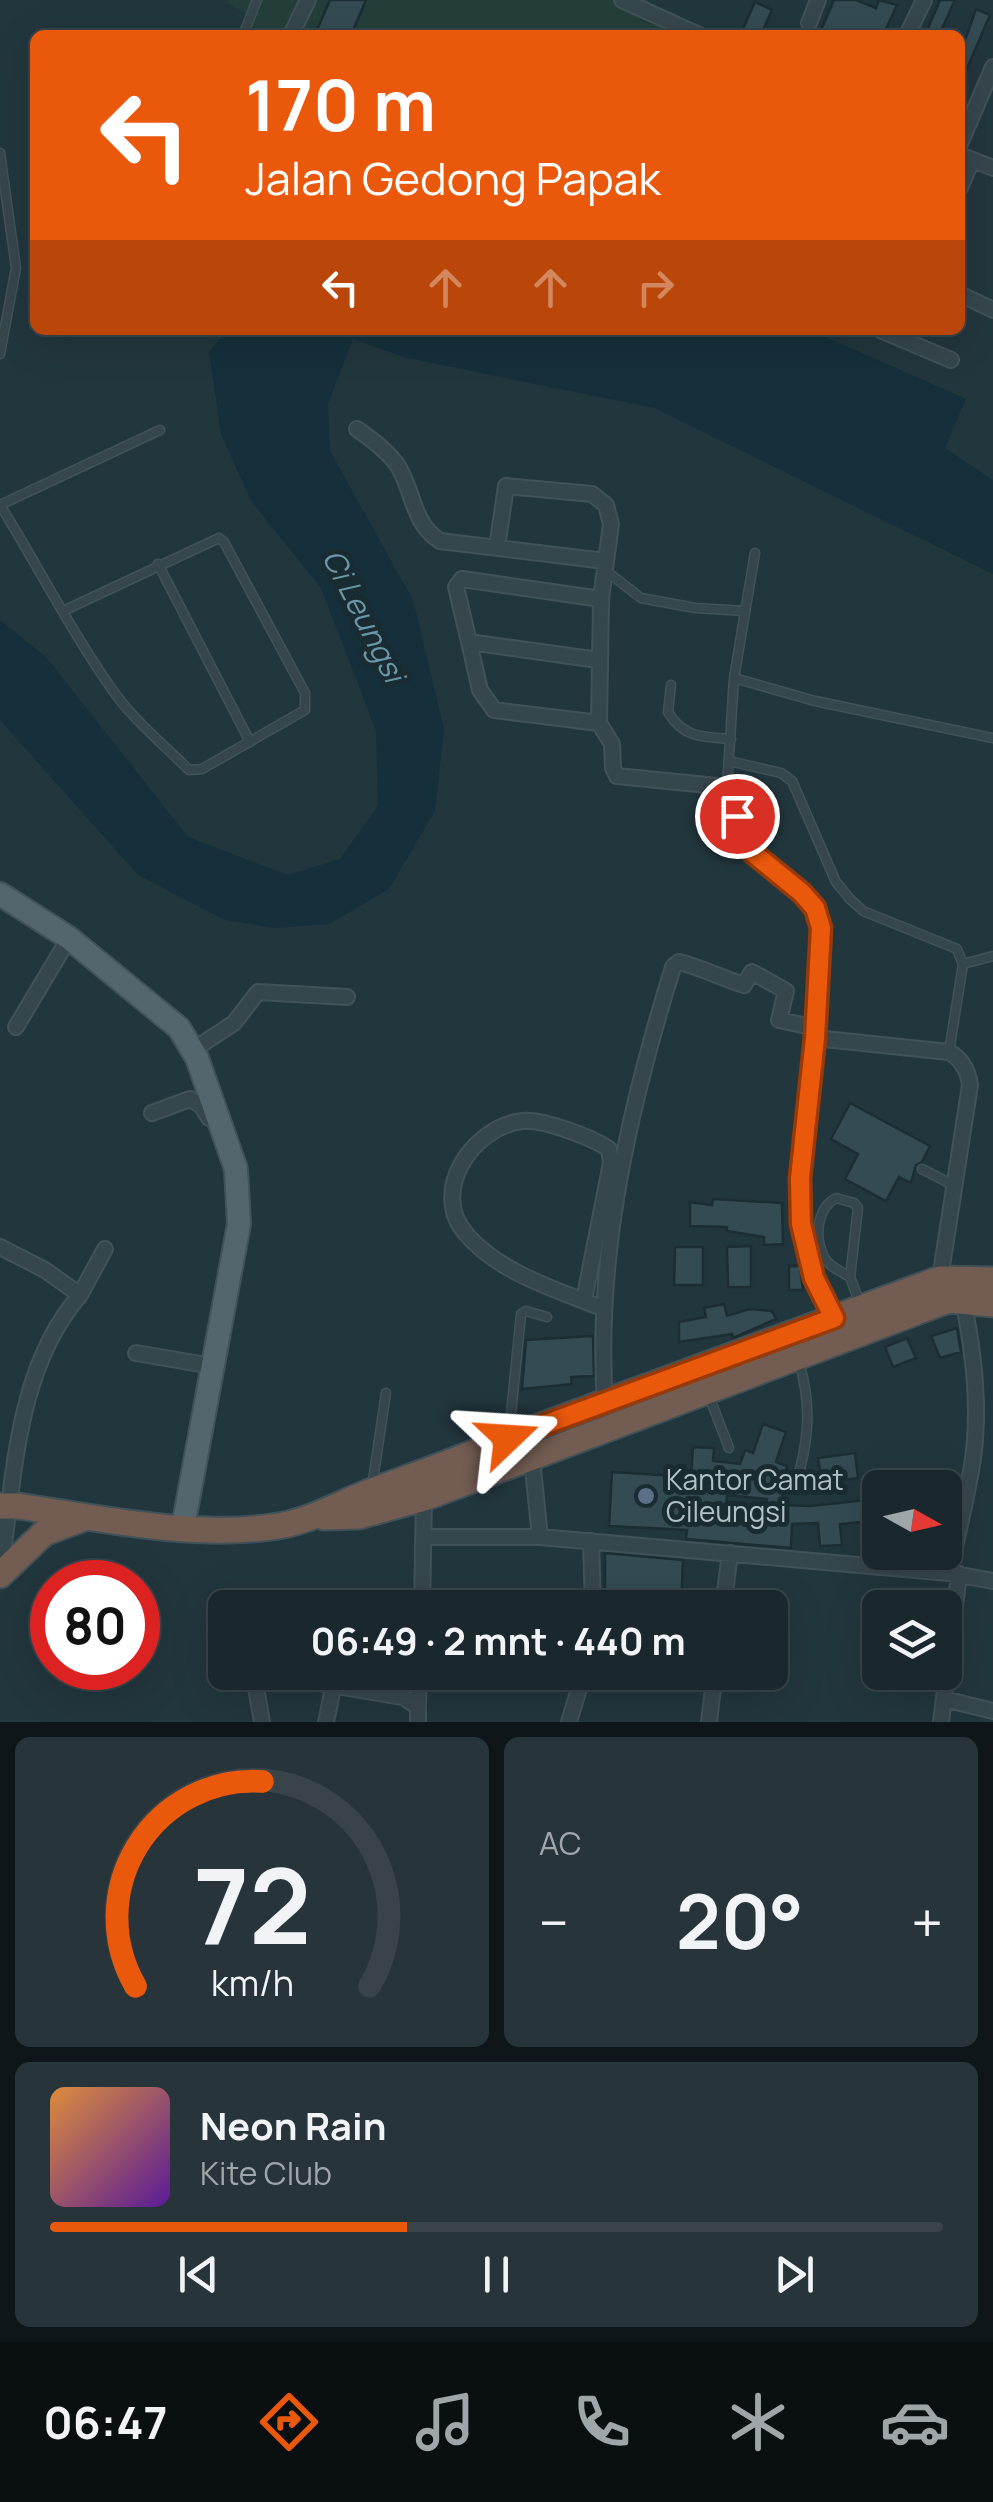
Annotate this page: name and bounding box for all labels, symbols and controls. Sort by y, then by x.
text: 170 m [245,56,436,152]
icon: left [80,70,210,200]
text: Jalan Gedong Papak [245,147,661,209]
icon: left [313,260,368,315]
icon: ahead [418,260,473,315]
icon: ahead [523,260,578,315]
icon: right [628,260,683,315]
water label: Ci Leungsi [314,542,417,692]
pin [695,774,780,859]
icon: arrive [710,789,765,844]
position arrow [456,1386,560,1490]
place label: Kantor Camat Cileungsi [666,1460,844,1530]
north arrow [862,1470,962,1570]
map controls [862,1470,962,1690]
marker: Kantor Camat Cileungsi [635,1485,657,1507]
speed limit sign: 80 [30,1560,160,1690]
button: layers [862,1590,962,1690]
text: 06:49 · 2 mnt · 440 m [310,1614,686,1666]
text: AC [539,1821,582,1865]
text: 72 [193,1833,311,1975]
text: 20° [676,1869,804,1972]
text: − [539,1884,569,1960]
text: + [911,1884,943,1960]
text: km/h [210,1958,294,2007]
text: Neon Rain [200,2099,386,2151]
text: Kite Club [200,2151,332,2195]
icon: previous [171,2247,226,2302]
icon: pause [469,2247,524,2302]
icon: next [767,2247,822,2302]
icon: directions [254,2387,324,2457]
icon: music [410,2387,480,2457]
icon: phone [567,2387,637,2457]
icon: climate [723,2387,793,2457]
icon: car [880,2387,950,2457]
text: 06:47 [43,2391,168,2453]

